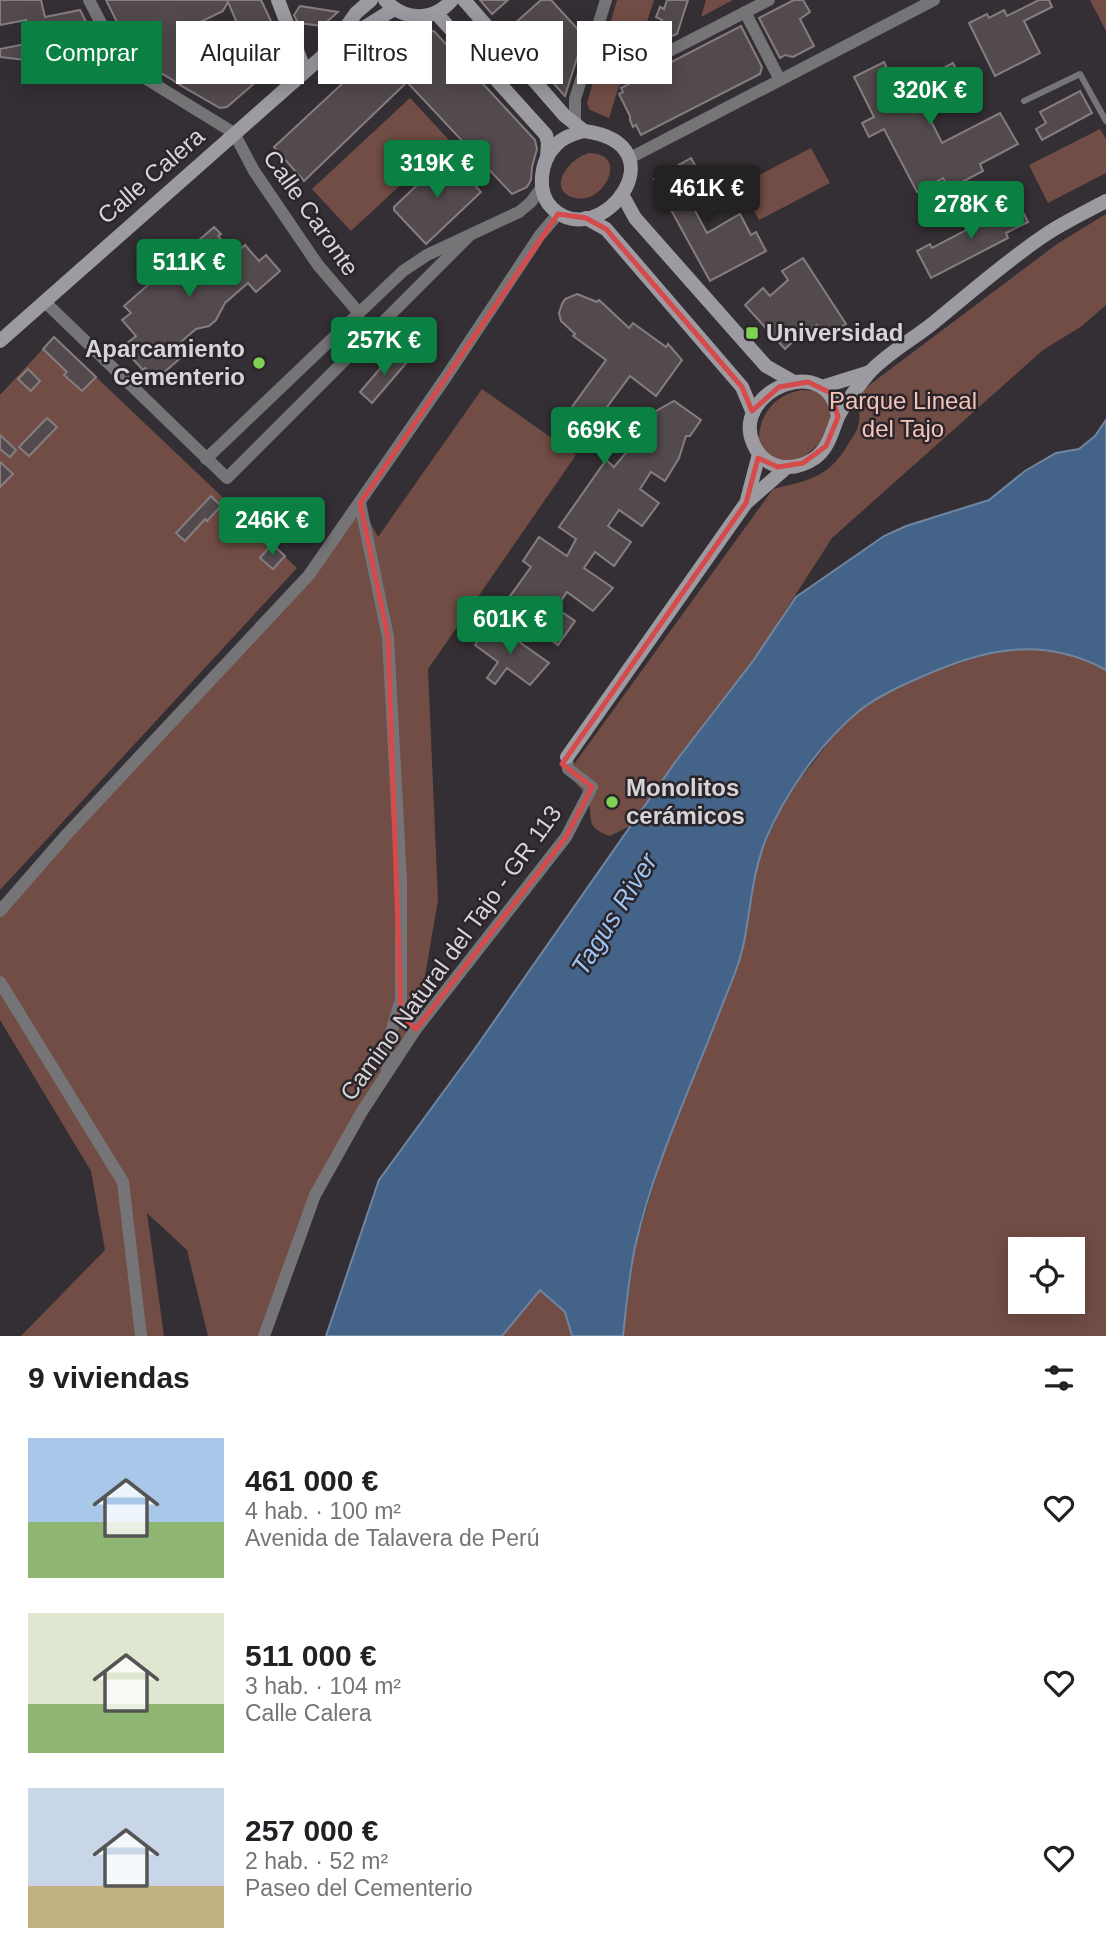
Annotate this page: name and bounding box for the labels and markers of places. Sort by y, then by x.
pin: 320K € [873,68,987,127]
pin: 319K € [380,140,494,200]
pin: 461K € [650,166,764,225]
pin: 278K € [914,182,1028,241]
pin: 511K € [132,240,246,299]
pin: 257K € [327,318,441,377]
place label: Universidad [766,319,903,346]
marker: Universidad [744,325,760,341]
place label: Aparcamiento Cementerio [85,335,245,390]
marker: Aparcamiento Cementerio [251,355,267,371]
pin: 669K € [547,407,661,467]
pin: 246K € [215,498,329,557]
pin: 601K € [453,596,567,656]
place label: Monolitos cerámicos [626,774,745,829]
marker: Monolitos cerámicos [604,794,620,810]

